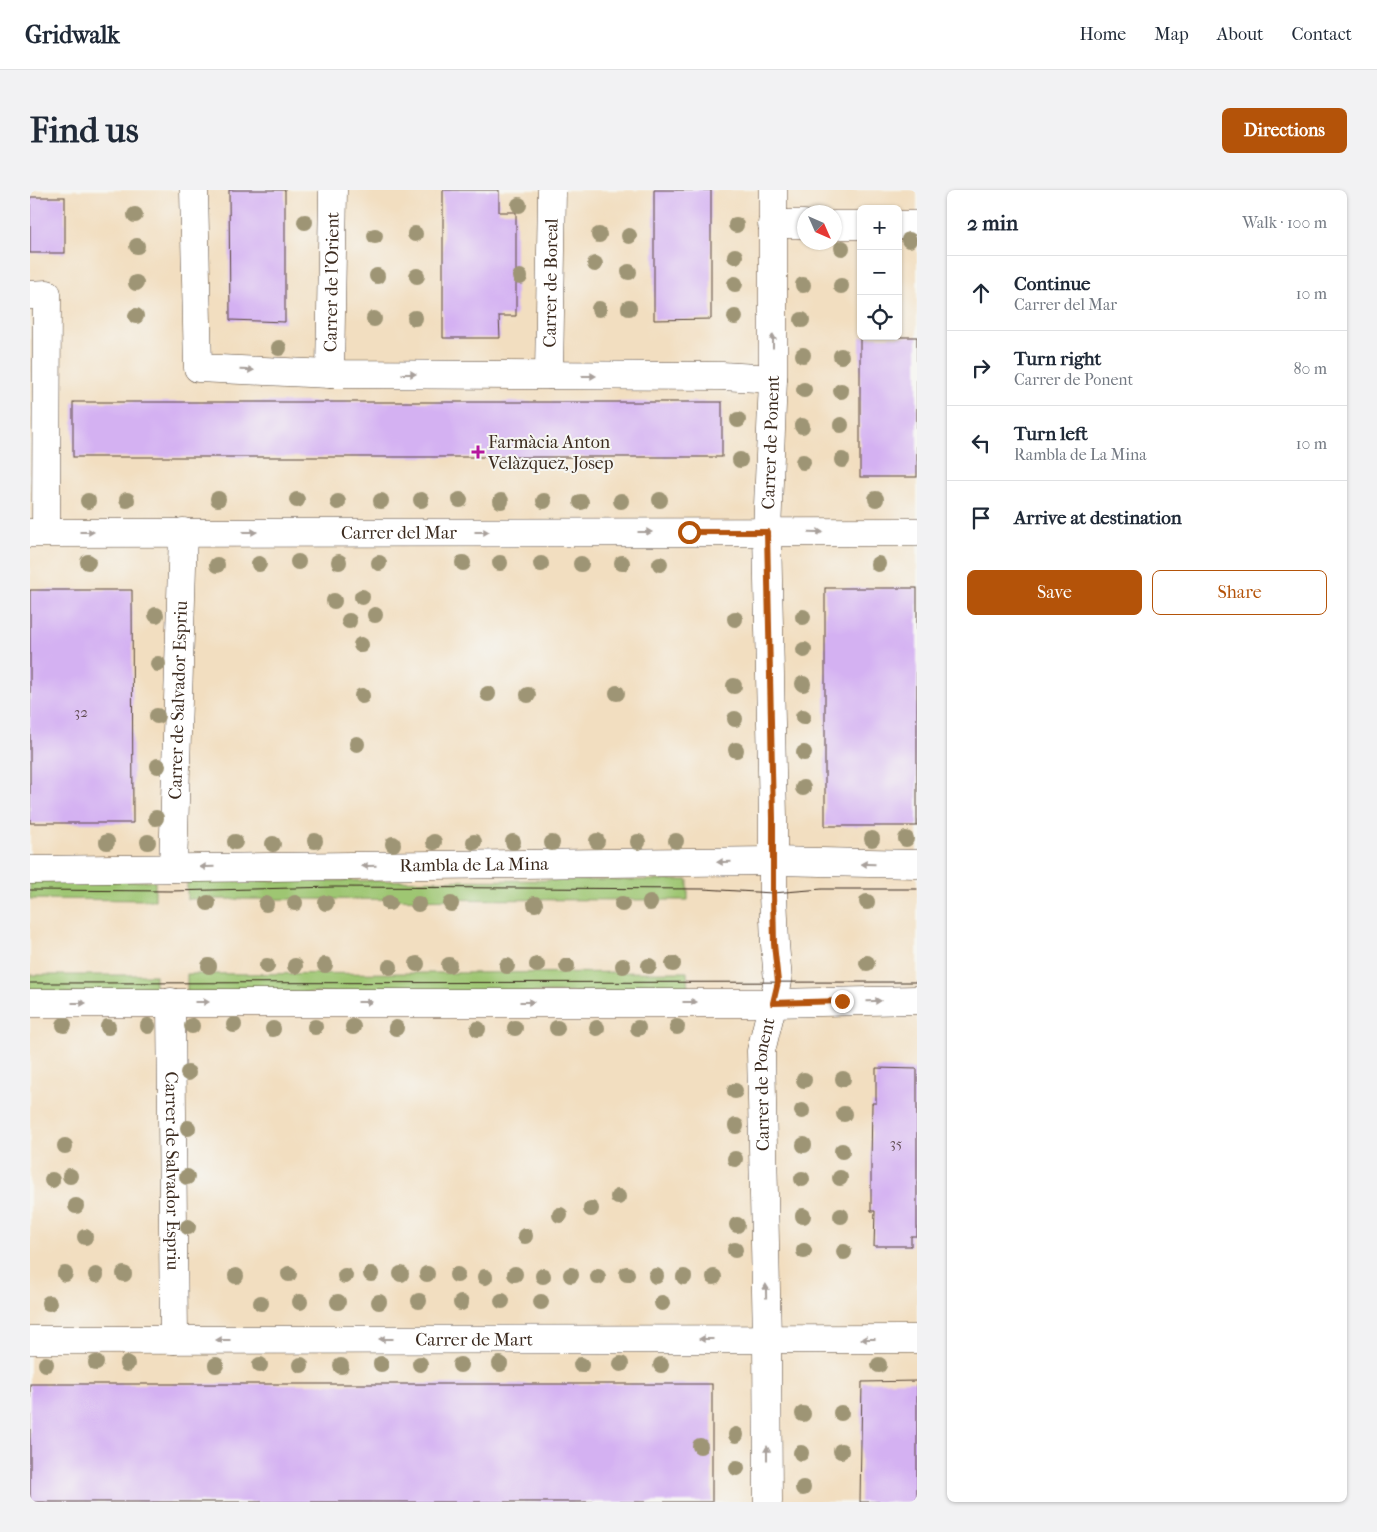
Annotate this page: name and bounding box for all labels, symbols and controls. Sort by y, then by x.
text: Gridwalk [25,21,120,49]
text: Home [1079,24,1126,45]
text: Map [1154,24,1189,45]
text: About [1217,24,1263,45]
text: Contact [1291,24,1352,45]
button: Directions [1222,108,1347,153]
text: Find us [30,110,139,151]
north arrow [797,205,842,250]
map controls [857,205,902,340]
button: + [857,205,902,250]
street label: Carrer de l'Orient [320,211,343,352]
text: 2 min [967,211,1018,235]
text: Walk · 100 m [1242,213,1327,232]
street label: Carrer de Boreal [539,218,562,348]
button: − [857,250,902,295]
text: Continue [1014,273,1090,295]
icon: ahead [967,279,995,307]
text: 10 m [1296,284,1327,303]
button: locate [857,295,902,340]
text: Carrer del Mar [1014,295,1117,314]
one-way arrow [769,333,777,349]
text: Turn right [1014,348,1101,370]
icon: right [967,354,995,382]
text: 80 m [1293,359,1327,378]
one-way arrow [239,367,255,375]
one-way arrow [402,370,418,378]
text: Carrer de Ponent [1014,370,1133,389]
one-way arrow [582,372,598,380]
street label: Carrer de Ponent [757,375,784,510]
text: Turn left [1014,423,1088,445]
icon: left [967,429,995,457]
place label: Farmàcia Anton Velàzquez, Josep [487,432,614,474]
text: 10 m [1296,434,1327,453]
text: Rambla de La Mina [1014,445,1147,464]
marker: Farmàcia Anton Velàzquez, Josep [472,446,484,458]
icon: arrive [967,504,995,532]
text: Arrive at destination [1014,507,1182,529]
route start [678,521,701,544]
street label: Carrer del Mar [341,522,457,543]
one-way arrow [79,528,95,536]
one-way arrow [242,528,258,536]
one-way arrow [474,528,490,536]
one-way arrow [637,528,653,536]
one-way arrow [808,528,824,536]
button: Save [967,570,1142,615]
button: Share [1152,570,1327,615]
street label: Carrer de Salvador Espriu [165,600,191,800]
house number: 32 [74,703,88,721]
street label: Rambla de La Mina [399,853,549,876]
one-way arrow [716,858,732,866]
one-way arrow [860,859,876,867]
one-way arrow [361,862,377,870]
one-way arrow [199,863,215,871]
route end [831,990,854,1013]
one-way arrow [866,997,882,1005]
one-way arrow [195,998,211,1006]
one-way arrow [357,998,373,1006]
one-way arrow [520,998,536,1006]
one-way arrow [682,998,698,1006]
one-way arrow [71,999,87,1007]
street label: Carrer de Ponent [750,1015,779,1151]
street label: Carrer de Salvador Espriu [161,1071,184,1271]
house number: 35 [890,1134,902,1152]
one-way arrow [762,1283,770,1299]
street label: Carrer de Mart [415,1329,533,1350]
one-way arrow [378,1335,394,1343]
one-way arrow [698,1335,714,1343]
one-way arrow [860,1335,876,1343]
one-way arrow [215,1336,231,1344]
one-way arrow [763,1445,771,1461]

